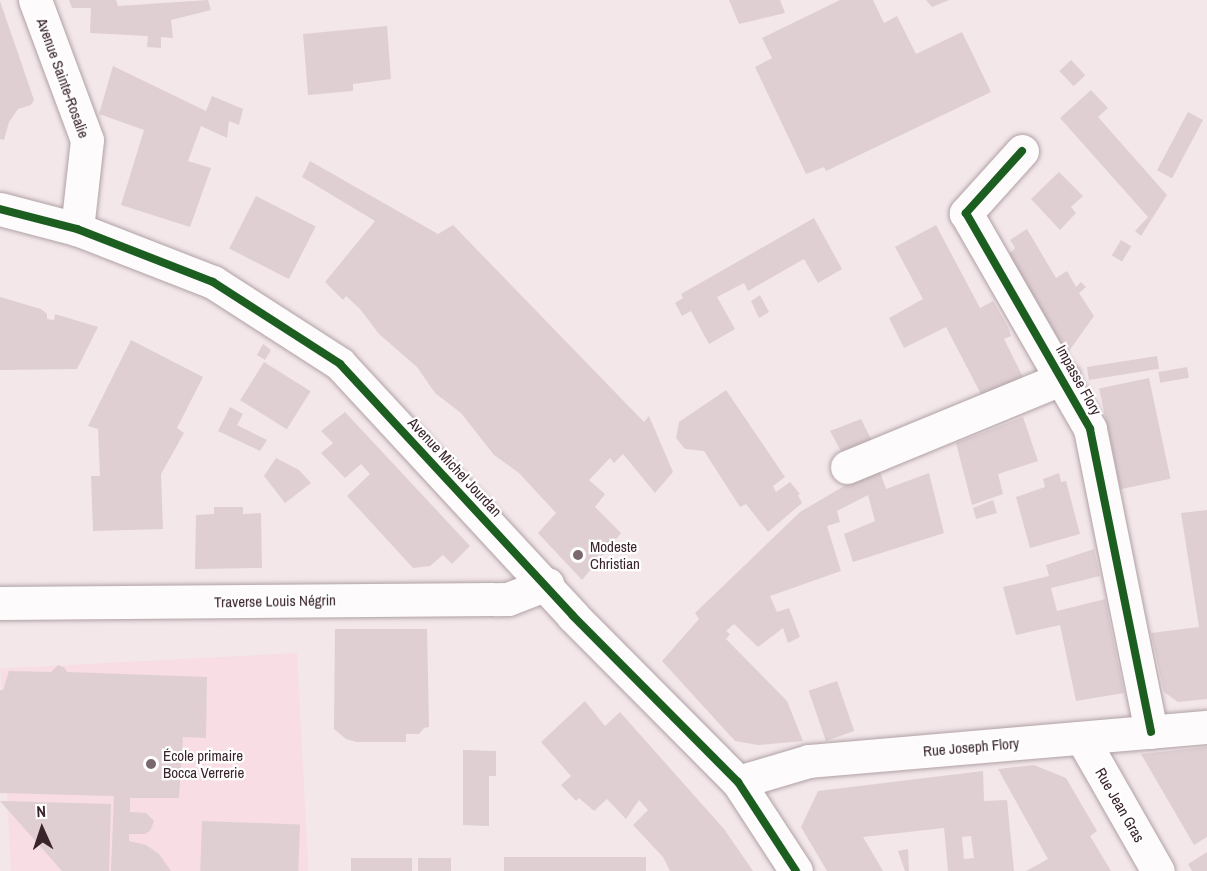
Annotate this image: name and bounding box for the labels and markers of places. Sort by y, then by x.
place label: Modeste Christian [590,537,640,572]
marker: Modeste Christian [571,548,585,562]
place label: École primaire Bocca Verrerie [163,746,244,781]
marker: École primaire Bocca Verrerie [144,757,158,771]

